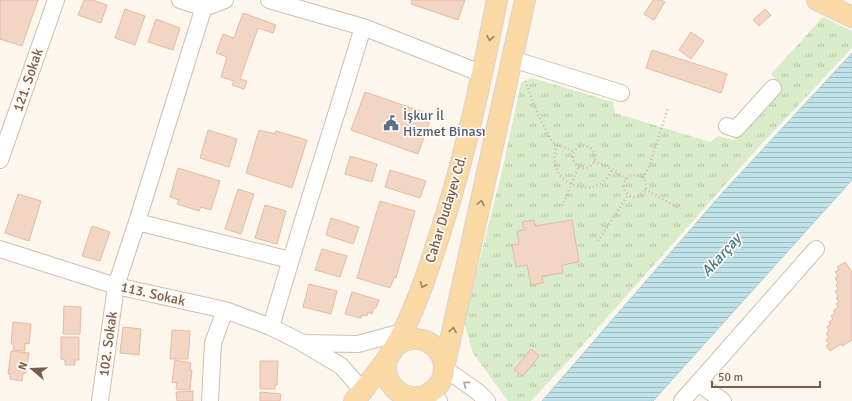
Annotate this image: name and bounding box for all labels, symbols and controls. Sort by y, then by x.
one-way arrow [486,35,494,41]
street label: 121. Sokak [9,46,47,114]
place label: İşkur İl Hizmet Binası [403,107,486,140]
public building icon: İşkur İl Hizmet Binası [382,114,400,132]
street label: Cahar Dudayev Cd. [422,153,470,265]
one-way arrow [476,200,484,206]
water label: Akarçay [697,229,746,280]
street label: 113. Sokak [119,278,187,310]
one-way arrow [419,281,427,288]
street label: 102. Sokak [95,310,121,378]
one-way arrow [448,327,456,333]
north arrow [12,349,52,389]
text: N [16,360,30,372]
scale bar [712,363,820,389]
text: 50 m [718,370,743,385]
one-way arrow [464,382,471,389]

